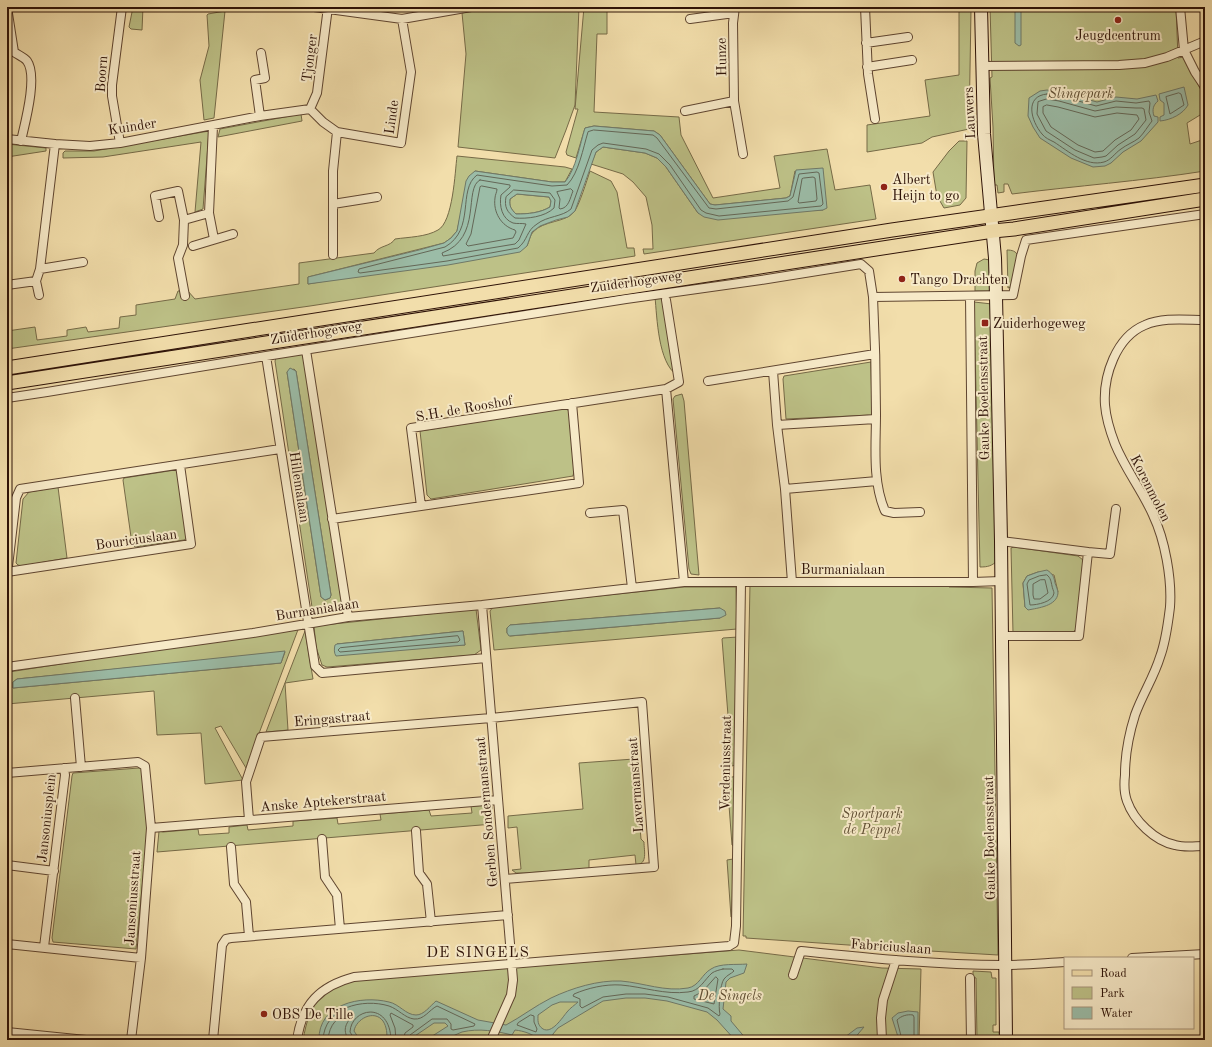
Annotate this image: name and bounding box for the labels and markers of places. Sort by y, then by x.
marker: Jeugdcentrum [1113,15,1123,25]
place label: Jeugdcentrum [1075,29,1161,43]
place label: Albert Heijn to go [892,173,960,203]
marker: Albert Heijn to go [879,182,889,192]
place label: Tango Drachten [910,273,1009,287]
marker: Tango Drachten [897,274,907,284]
place label: Zuiderhogeweg [993,317,1086,331]
marker: Zuiderhogeweg [980,318,990,328]
place label: OBS De Tille [272,1008,353,1022]
marker: OBS De Tille [259,1009,269,1019]

